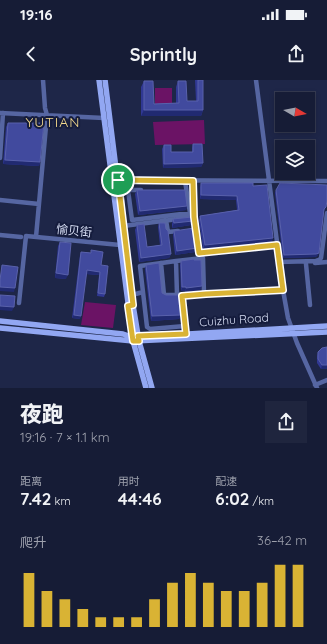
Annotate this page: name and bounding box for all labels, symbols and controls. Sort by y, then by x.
text: 19:16 [20,5,53,24]
icon: back [20,43,42,65]
text: Sprintly [130,43,197,66]
icon: share [285,43,307,65]
north arrow [275,92,315,132]
map controls [275,92,315,180]
district label: YUTIAN [26,113,80,131]
button: layers [275,140,315,180]
pin [101,163,135,197]
icon: arrive [107,169,129,191]
street label: 愉贝街 [55,221,93,240]
street label: Cuizhu Road [199,310,269,329]
text: 夜跑 [20,400,64,428]
button: share [265,401,307,443]
text: 19:16 · 7 × 1.1 km [20,429,110,445]
text: 距离 [20,474,42,488]
text: 用时 [118,474,140,488]
text: 配速 [215,474,237,488]
text: 7.42 [20,488,52,509]
text: 44:46 [118,488,162,509]
text: 6:02 [215,488,249,509]
text: km [52,494,70,508]
text: /km [249,494,274,508]
text: 36–42 m [257,532,307,548]
text: 爬升 [20,534,46,550]

